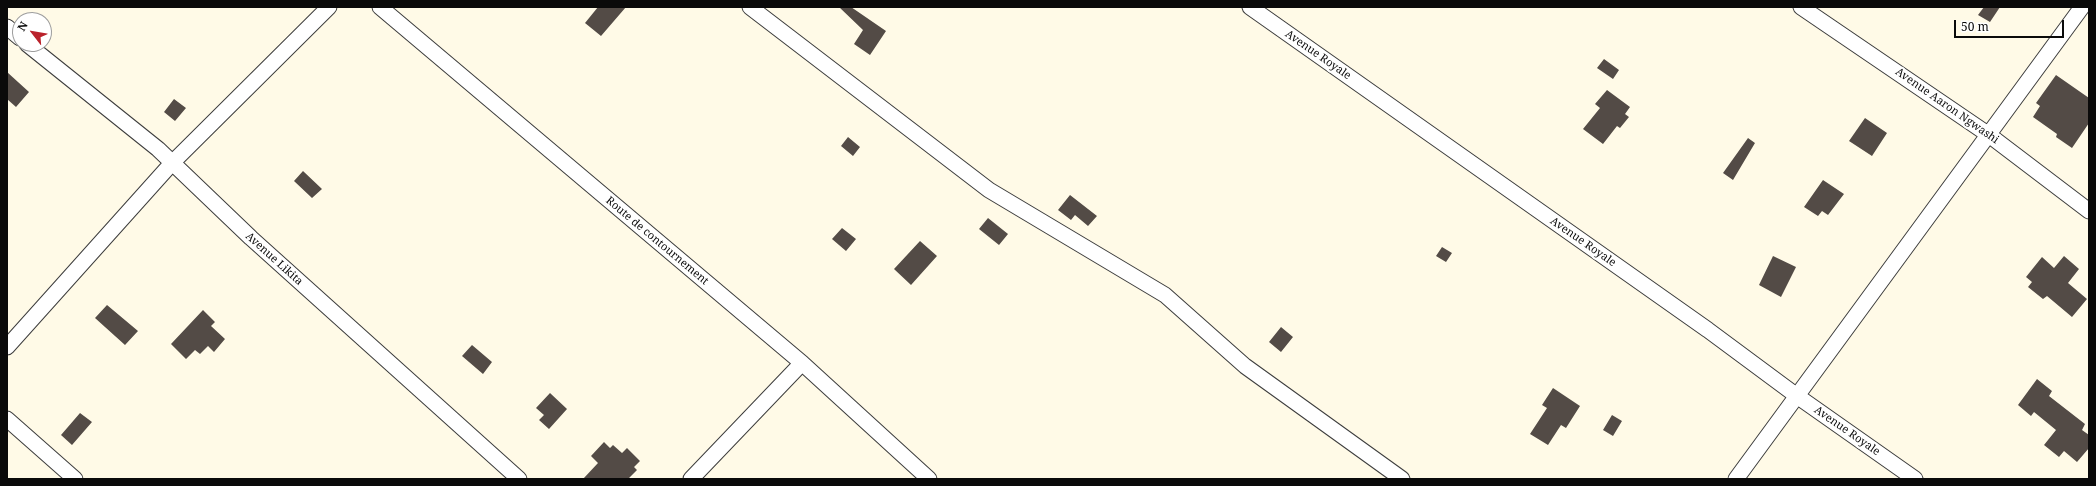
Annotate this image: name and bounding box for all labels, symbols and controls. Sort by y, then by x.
north arrow [12,12,52,52]
scale bar [1956,12,2066,38]
text: 50 m [1961,18,1989,35]
text: N [13,19,31,34]
street label: Avenue Royale [1283,27,1353,83]
street label: Avenue Aaron Ngwashi [1893,65,2001,147]
street label: Route de contournement [603,194,711,288]
street label: Avenue Royale [1548,214,1618,270]
street label: Avenue Likita [243,230,305,288]
street label: Avenue Royale [1812,403,1882,459]

